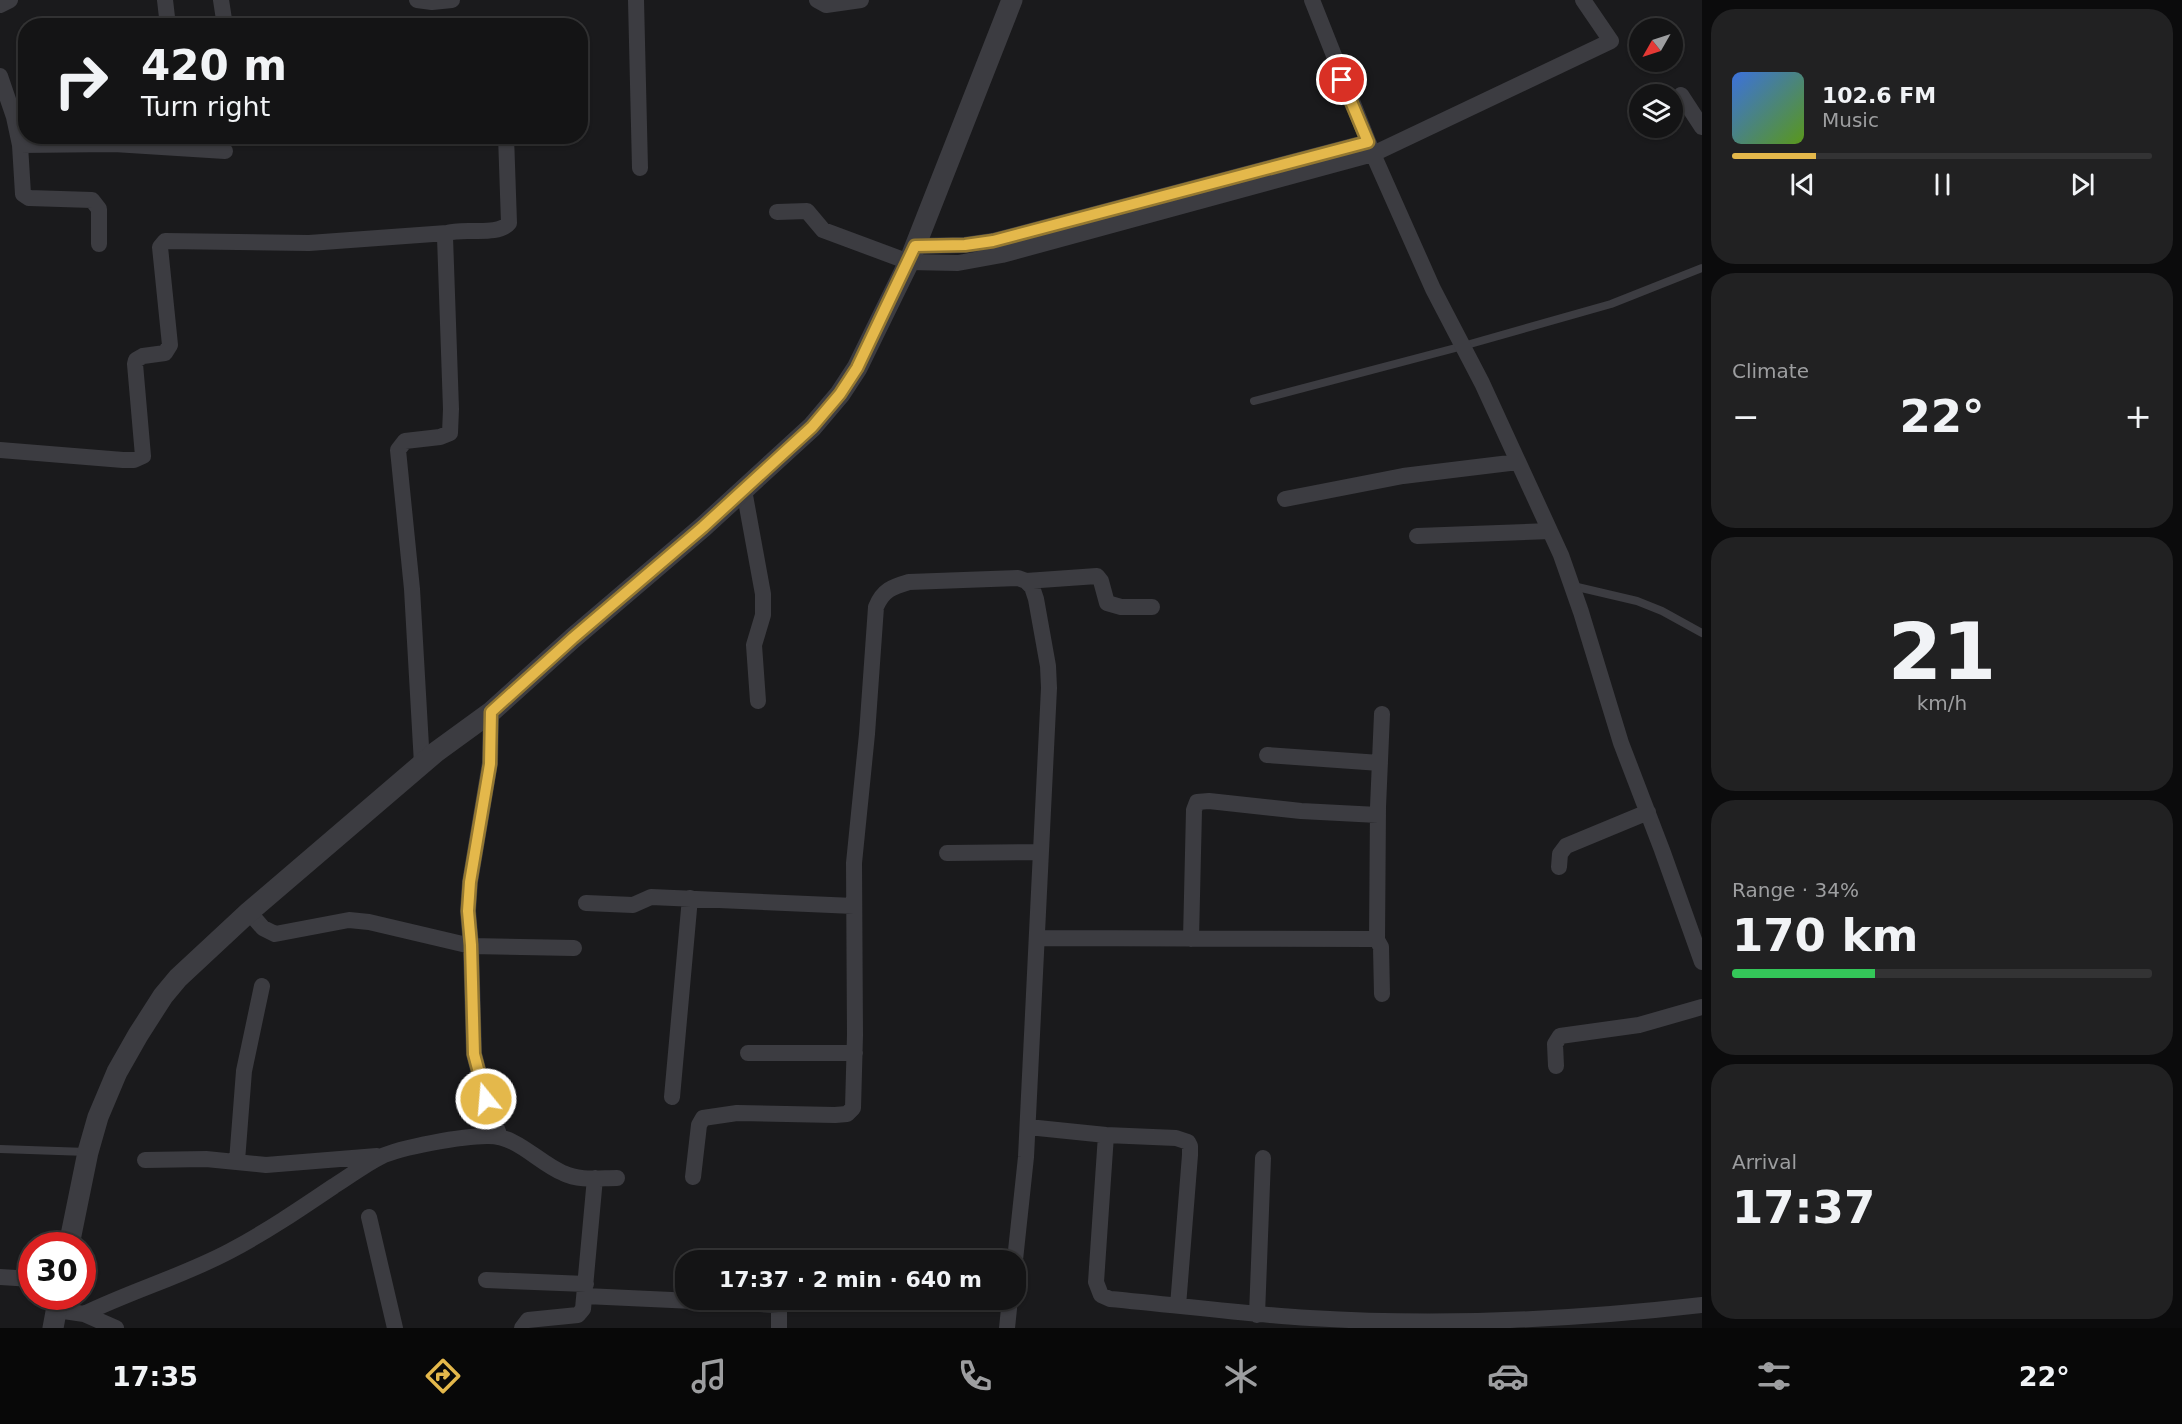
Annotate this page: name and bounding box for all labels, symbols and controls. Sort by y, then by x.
north arrow [1629,18,1683,72]
map controls [1629,18,1683,138]
text: 420 m [141,41,287,90]
icon: right [42,42,120,120]
pin [1316,54,1367,105]
icon: arrive [1325,63,1358,96]
text: 102.6 FM [1822,83,1936,108]
button: layers [1629,84,1683,138]
text: Turn right [141,91,270,122]
text: Music [1822,108,1879,132]
icon: previous [1786,168,1819,201]
icon: pause [1926,168,1959,201]
icon: next [2066,168,2099,201]
text: Climate [1732,359,1809,383]
text: 22° [1899,390,1985,443]
text: − [1732,397,1760,436]
text: + [2124,397,2152,436]
text: 21 [1888,607,1996,697]
text: km/h [1917,691,1967,715]
text: Range · 34% [1732,878,1859,902]
text: 170 km [1732,909,1918,962]
position arrow [454,1067,518,1131]
text: Arrival [1732,1150,1797,1174]
text: 17:37 [1732,1181,1875,1234]
speed limit sign: 30 [18,1232,96,1310]
text: 17:37 · 2 min · 640 m [719,1267,982,1292]
icon: directions [422,1355,464,1397]
icon: music [688,1355,730,1397]
icon: phone [954,1355,996,1397]
icon: climate [1220,1355,1262,1397]
icon: car [1487,1355,1529,1397]
icon: filters [1753,1355,1795,1397]
text: 17:35 [112,1361,198,1392]
text: 22° [2019,1361,2070,1392]

